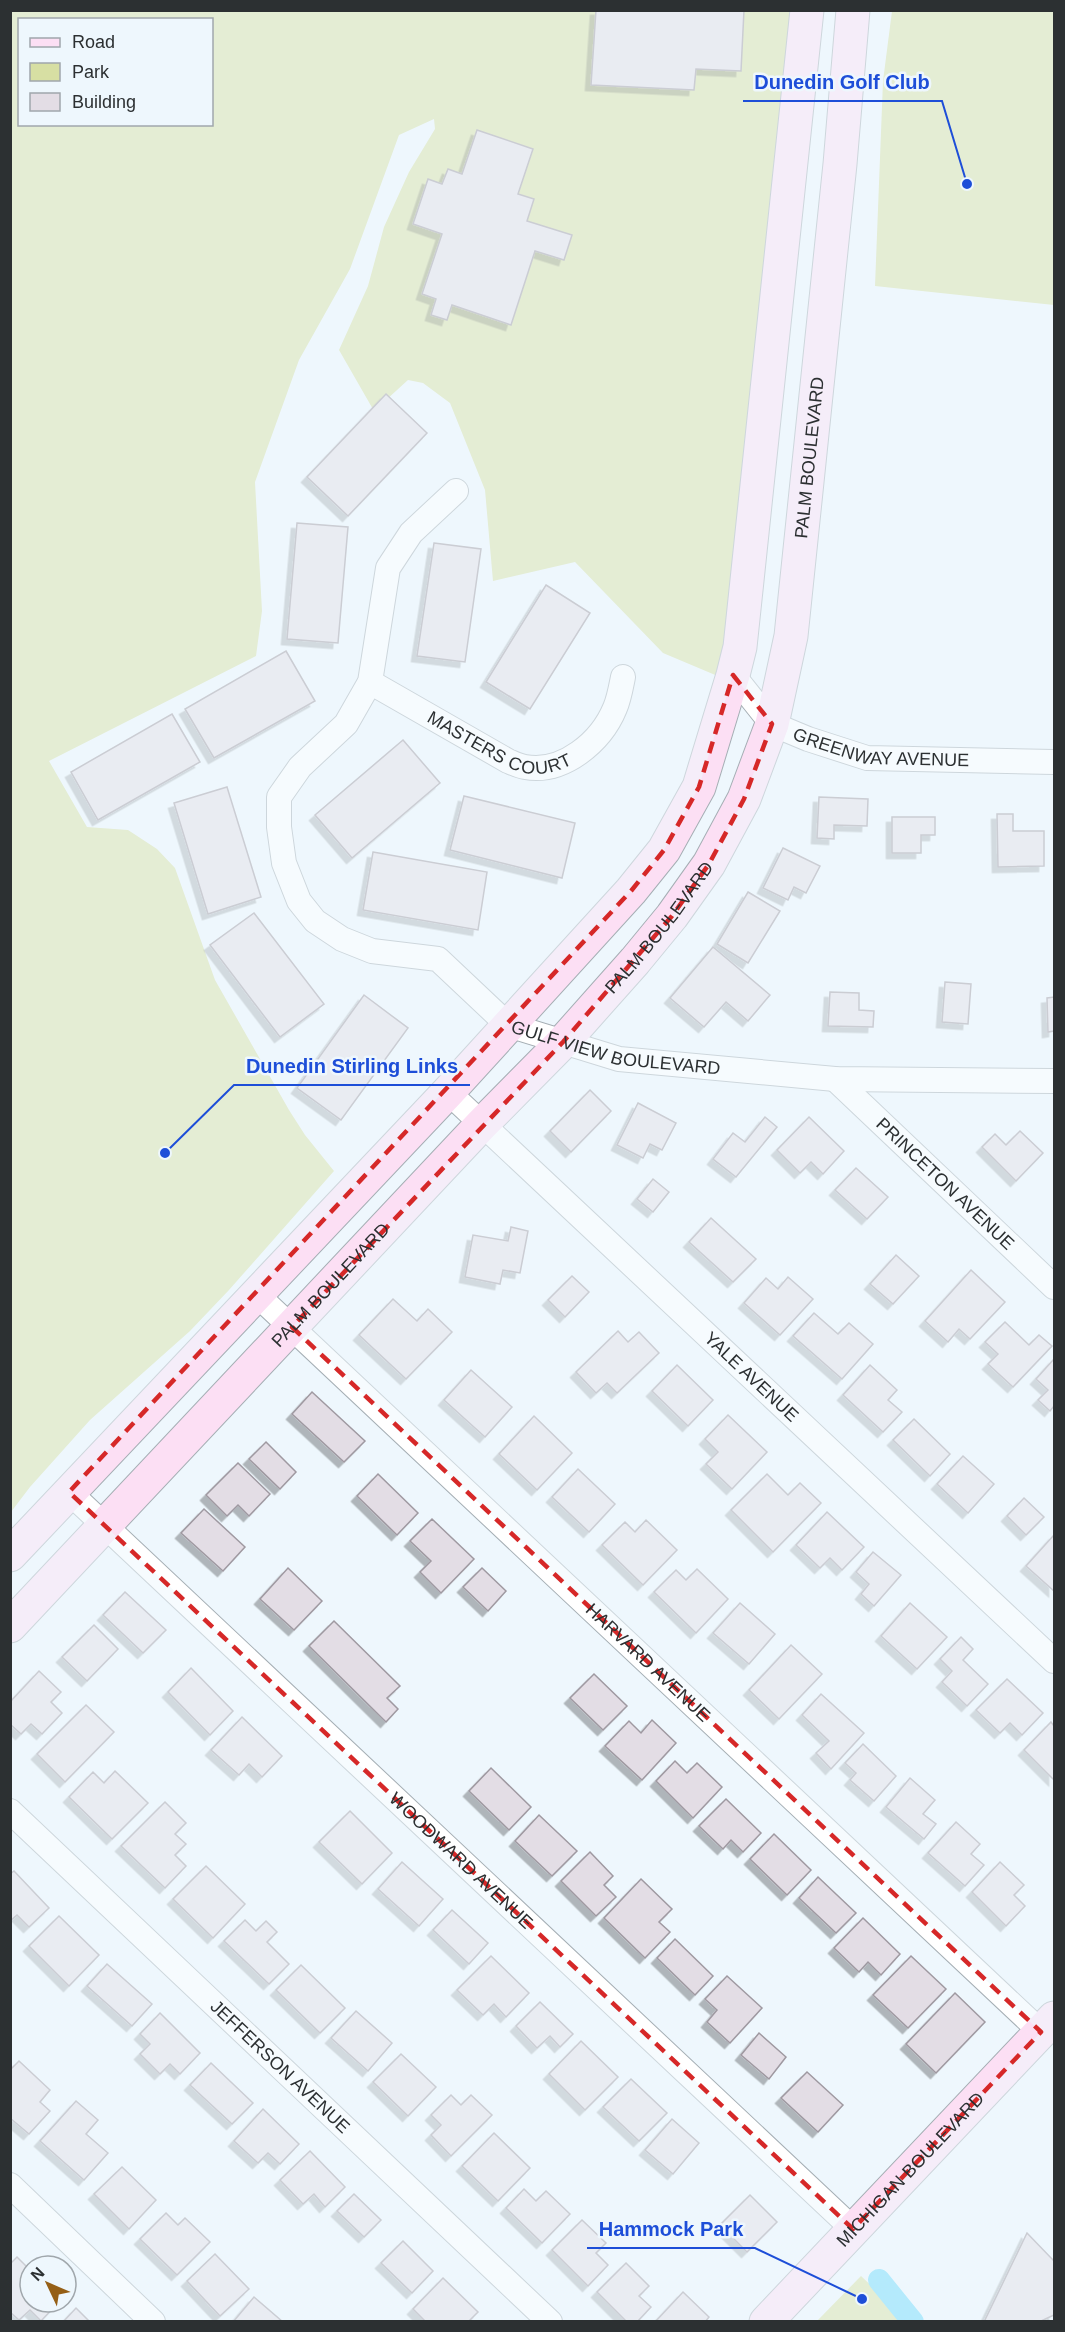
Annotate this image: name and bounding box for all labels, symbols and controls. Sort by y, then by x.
legend [18,18,213,126]
text: Road [72,32,115,52]
text: Park [72,62,110,82]
callout: Dunedin Golf Club [743,63,942,101]
text: Dunedin Golf Club [754,71,930,93]
text: Building [72,92,136,112]
street label: PALM BOULEVARD [791,376,828,539]
street label: MASTERS COURT [424,707,574,778]
street label: GREENWAY AVENUE [790,724,969,770]
street label: PALM BOULEVARD [601,858,717,997]
street label: GULF VIEW BOULEVARD [509,1017,721,1078]
callout: Dunedin Stirling Links [234,1047,470,1085]
text: Dunedin Stirling Links [246,1055,458,1077]
street label: PRINCETON AVENUE [872,1114,1018,1254]
street label: PALM BOULEVARD [268,1219,394,1351]
street label: YALE AVENUE [700,1328,802,1426]
street label: HARVARD AVENUE [582,1599,714,1726]
street label: WOODWARD AVENUE [385,1788,537,1933]
street label: JEFFERSON AVENUE [207,1996,354,2137]
street label: MICHIGAN BOULEVARD [833,2088,988,2251]
callout: Hammock Park [587,2210,755,2248]
text: Hammock Park [599,2218,744,2240]
north arrow [18,2254,78,2314]
text: N [27,2264,48,2284]

